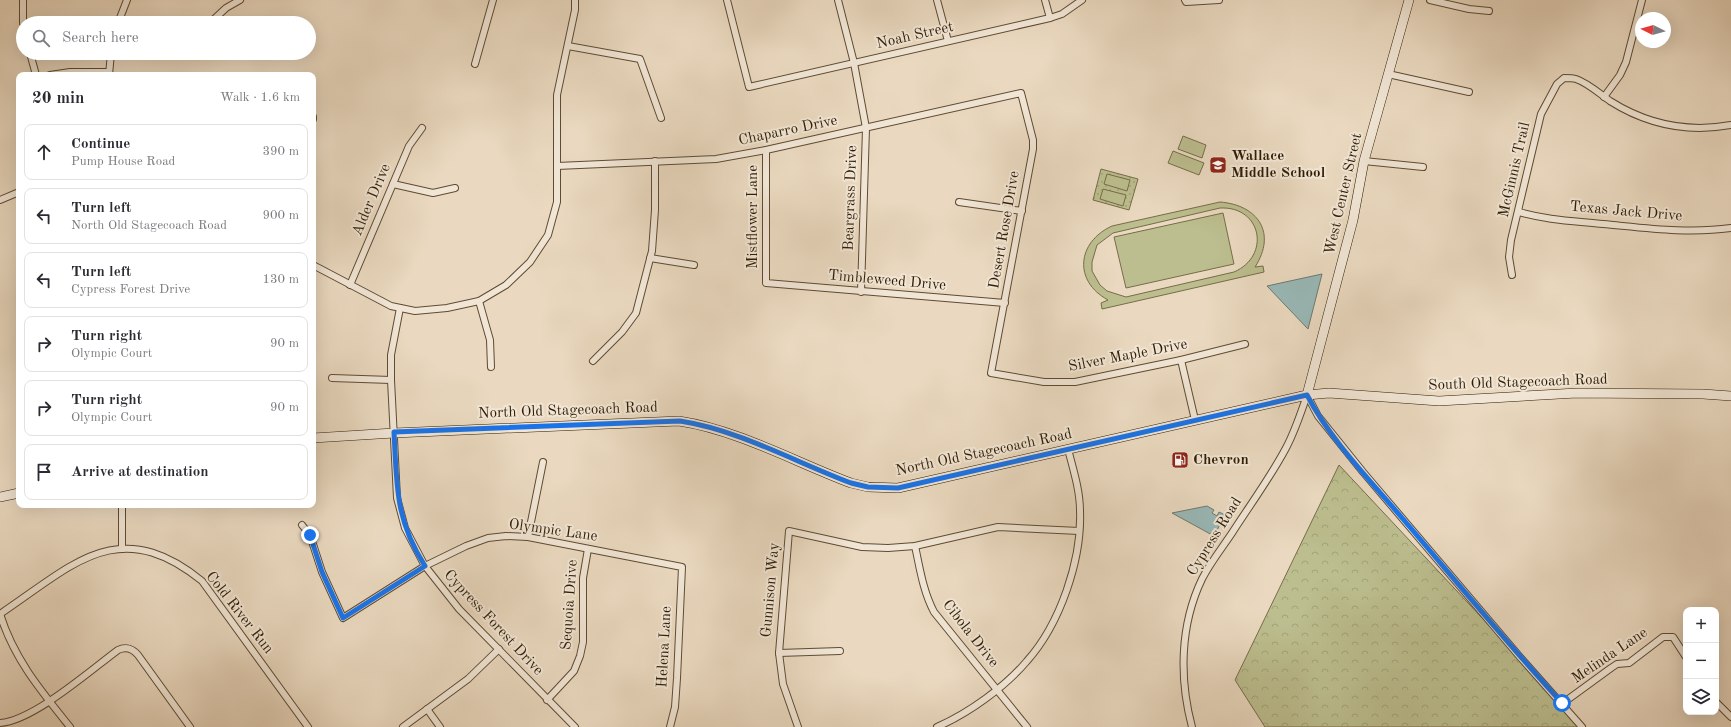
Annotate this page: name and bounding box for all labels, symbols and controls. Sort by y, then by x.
north arrow [1635,12,1671,48]
search box [16,16,316,60]
street label: Noah Street [875,20,955,52]
icon: search [30,27,52,49]
text: Search here [62,31,139,46]
text: 20 min [32,90,85,107]
text: Walk · 1.6 km [220,91,300,104]
street label: Chaparro Drive [737,113,839,149]
street label: McGinnis Trail [1497,121,1533,219]
street label: West Center Street [1323,132,1365,256]
text: Continue [71,137,130,152]
icon: ahead [33,141,55,163]
text: 390 m [262,145,299,158]
street label: Beargrass Drive [842,145,860,251]
place label: Wallace Middle School [1231,149,1326,181]
text: Pump House Road [71,155,175,168]
school or university icon: Wallace Middle School [1208,155,1228,175]
street label: Alder Drive [350,162,394,238]
street label: Mistflower Lane [746,165,761,269]
street label: Desert Rose Drive [987,170,1023,290]
street label: Texas Jack Drive [1569,200,1683,224]
text: Turn left [71,201,131,216]
icon: left [33,205,55,227]
text: 900 m [262,209,299,222]
text: North Old Stagecoach Road [71,219,227,232]
text: Turn left [71,265,131,280]
street label: Timbleweed Drive [828,268,947,294]
icon: left [33,269,55,291]
text: 130 m [262,273,299,286]
text: Cypress Forest Drive [71,283,190,296]
text: Turn right [71,329,142,344]
icon: right [33,333,55,355]
text: 90 m [270,337,299,350]
street label: Silver Maple Drive [1067,337,1189,375]
text: Olympic Court [71,347,152,360]
street label: South Old Stagecoach Road [1428,372,1608,394]
text: Turn right [71,393,142,408]
icon: right [33,397,55,419]
street label: North Old Stagecoach Road [478,400,658,422]
text: 90 m [270,401,299,414]
text: Olympic Court [71,411,152,424]
street label: North Old Stagecoach Road [894,427,1074,479]
fuel station icon: Chevron [1170,450,1190,470]
place label: Chevron [1193,453,1249,468]
icon: arrive [33,461,55,483]
text: Arrive at destination [71,465,209,480]
street label: Cypress Road [1185,495,1245,579]
street label: Olympic Lane [508,517,598,545]
route end [301,526,319,544]
street label: Gunnison Way [759,542,783,638]
street label: Sequoia Drive [559,559,581,651]
street label: Cypress Forest Drive [441,568,545,678]
street label: Cold River Run [202,569,276,657]
street label: Cibola Drive [939,597,1001,671]
street label: Helena Lane [655,606,675,688]
map controls [1683,607,1719,715]
button: + [1683,607,1719,643]
street label: Melinda Lane [1570,625,1651,687]
button: − [1683,643,1719,679]
button: layers [1683,679,1719,715]
route start [1553,694,1571,712]

